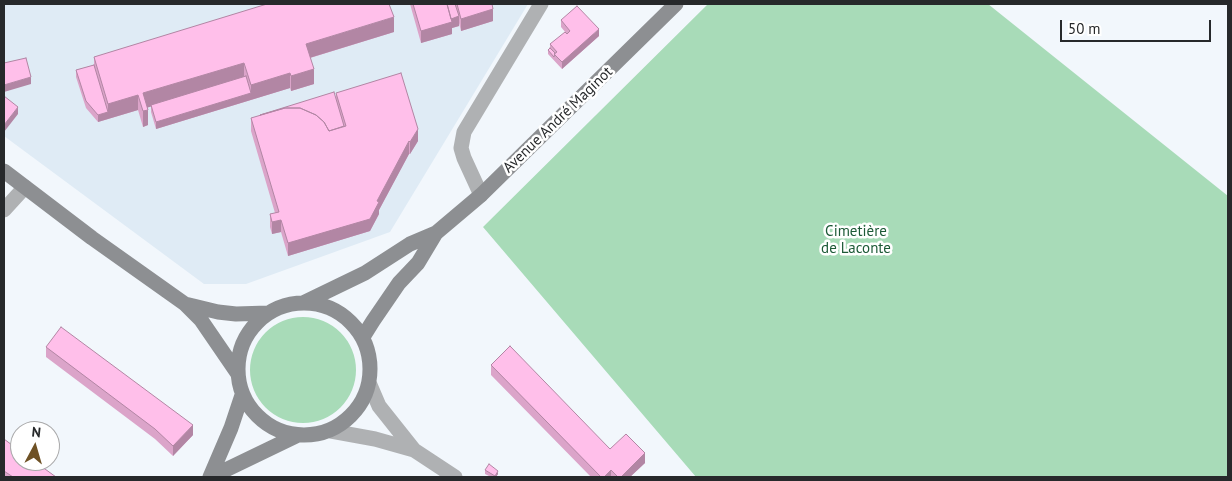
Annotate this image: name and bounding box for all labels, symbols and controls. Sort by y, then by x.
scale bar [1062,10,1213,42]
text: 50 m [1068,19,1101,38]
street label: Avenue André Maginot [499,63,617,177]
park label: Cimetière de Laconte [821,223,891,258]
north arrow [10,421,60,471]
text: N [31,423,42,442]

